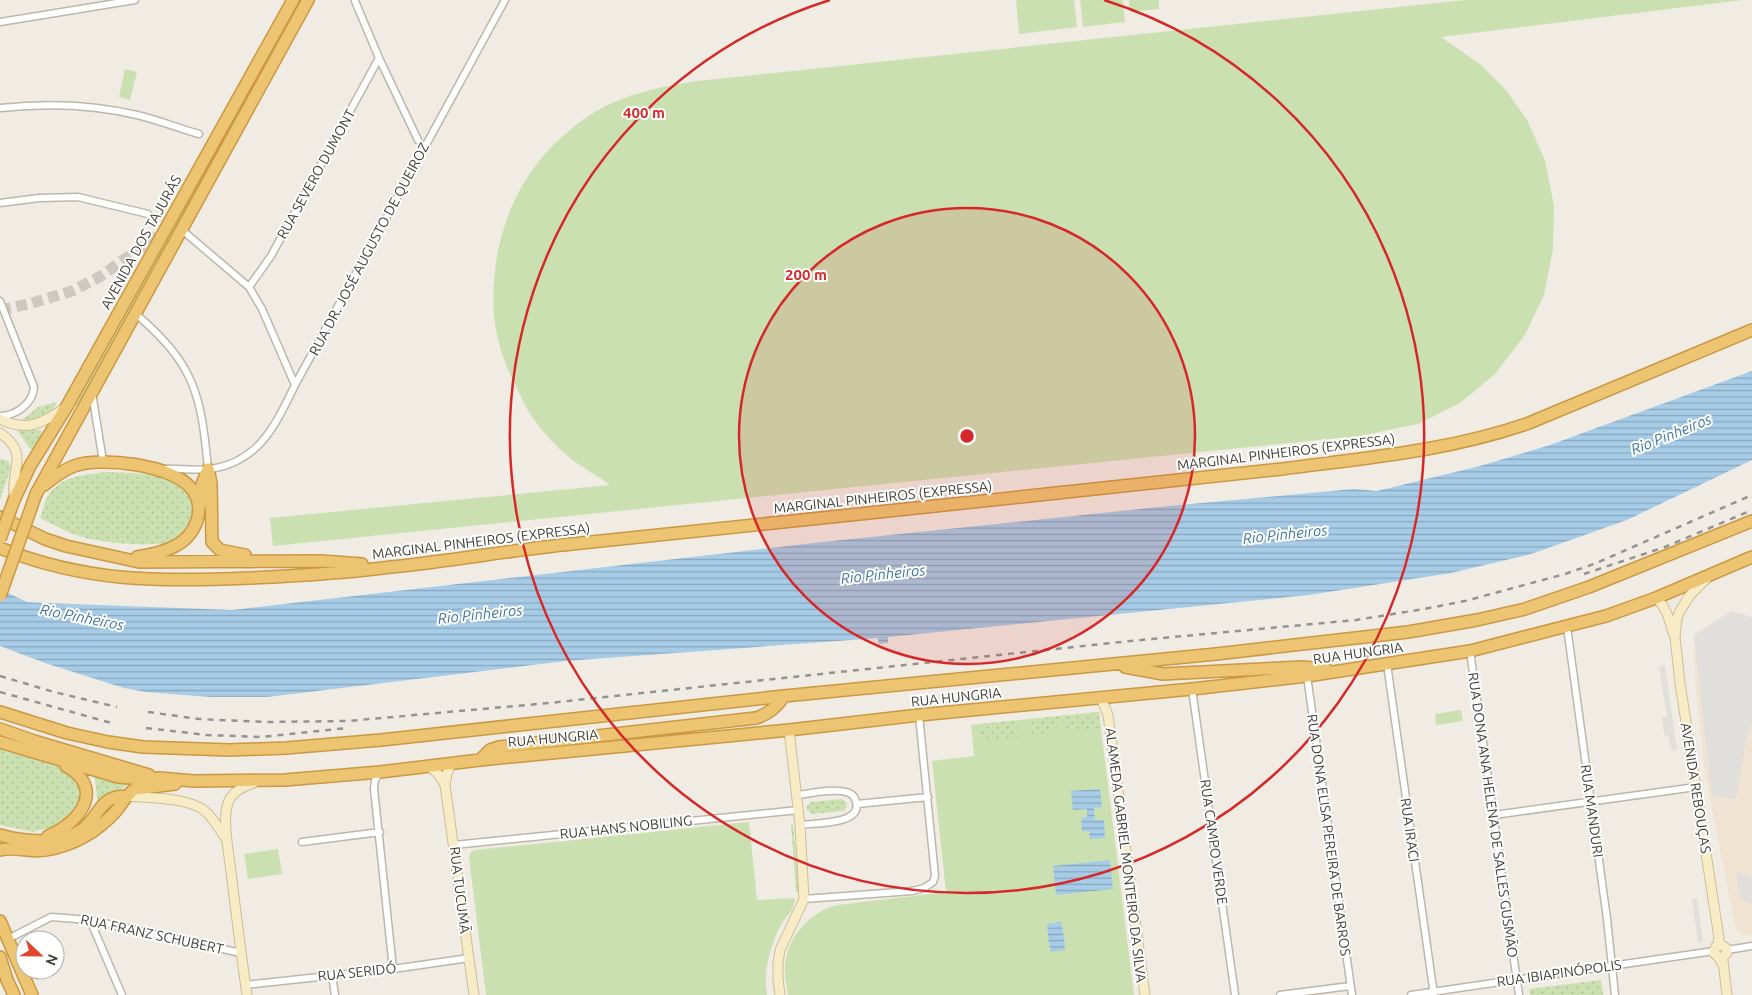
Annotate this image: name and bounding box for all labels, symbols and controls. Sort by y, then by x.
text: 400 m [623,104,665,121]
street label: RUA SEVERO DUMONT [274,106,358,242]
street label: RUA DR. JOSÉ AUGUSTO DE QUEIROZ [305,139,432,358]
street label: AVENIDA DOS TAJURÁS [97,172,185,312]
text: 200 m [785,266,827,283]
water label: Rio Pinheiros [1628,410,1714,458]
centre of rings [958,427,976,445]
street label: MARGINAL PINHEIROS (EXPRESSA) [1176,431,1396,473]
street label: MARGINAL PINHEIROS (EXPRESSA) [773,478,993,516]
street label: MARGINAL PINHEIROS (EXPRESSA) [371,520,591,562]
water label: Rio Pinheiros [1242,521,1329,547]
water label: Rio Pinheiros [840,561,927,587]
water label: Rio Pinheiros [39,601,126,634]
water label: Rio Pinheiros [437,601,524,627]
street label: RUA HUNGRIA [1312,639,1404,667]
street label: RUA DONA ANA HELENA DE SALLES GUSMÃO [1465,671,1522,959]
street label: RUA HUNGRIA [910,684,1002,710]
street label: RUA DONA ELISA PEREIRA DE BARROS [1304,713,1354,957]
street label: AVENIDA REBOUÇAS [1678,721,1714,855]
street label: RUA HUNGRIA [507,726,599,750]
street label: ALAMEDA GABRIEL MONTEIRO DA SILVA [1102,727,1150,983]
street label: RUA MANDURI [1578,764,1606,858]
street label: RUA CAMPO VERDE [1197,778,1231,906]
street label: RUA IRACI [1398,797,1422,863]
street label: RUA HANS NOBILING [559,812,693,842]
street label: RUA TUCUMÃ [447,846,474,934]
street label: RUA FRANZ SCHUBERT [79,911,225,957]
north arrow [15,930,65,980]
text: N [43,952,61,968]
street label: RUA IBIAPINÓPOLIS [1495,955,1622,990]
street label: RUA SERIDÓ [317,959,397,984]

